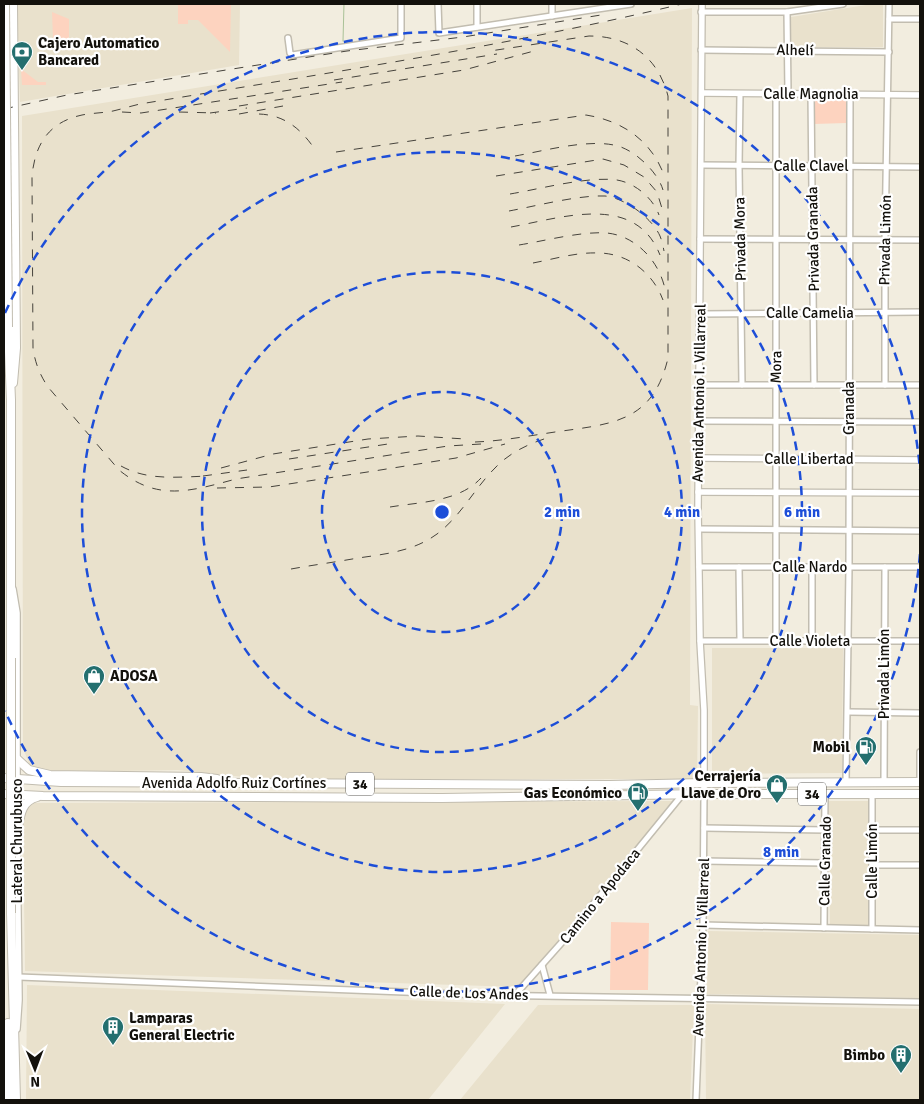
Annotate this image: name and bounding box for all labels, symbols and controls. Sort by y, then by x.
place label: Cajero Automatico Bancared [38,34,159,69]
bank icon: Cajero Automatico Bancared [10,40,34,71]
street label: Alhelí [776,41,814,59]
street label: Calle Magnolia [763,85,859,103]
street label: Calle Clavel [773,157,849,175]
street label: Privada Granada [803,186,823,292]
street label: Privada Limón [875,194,895,286]
street label: Privada Mora [730,197,750,281]
street label: Avenida Antonio I. Villarreal [688,304,710,482]
street label: Calle Camelia [766,304,854,322]
street label: Mora [767,350,785,384]
street label: Granada [840,381,858,435]
street label: Calle Libertad [764,450,854,468]
centre of rings [433,503,451,521]
text: 2 min [544,503,580,521]
text: 4 min [664,503,700,521]
text: 6 min [784,503,820,521]
street label: Calle Nardo [773,558,848,576]
street label: Privada Limón [875,629,893,719]
street label: Calle Violeta [770,632,850,650]
shop icon: ADOSA [82,664,106,695]
place label: ADOSA [110,667,158,685]
fuel station icon: Mobil [854,735,878,766]
place label: Mobil [812,738,850,756]
place label: Cerrajería Llave de Oro [681,767,761,802]
road number: 34 [346,772,374,796]
shop icon: Cerrajería Llave de Oro [765,773,789,804]
street label: Avenida Adolfo Ruiz Cortínes [142,774,327,792]
street label: Lateral Churubusco [8,778,26,904]
fuel station icon: Gas Económico [626,781,650,812]
road number: 34 [798,782,826,806]
place label: Gas Económico [524,784,622,802]
street label: Calle Granado [815,816,835,906]
street label: Calle Limón [863,823,881,899]
text: 8 min [763,843,799,861]
street label: Camino a Apodaca [556,845,644,947]
street label: Avenida Antonio I. Villarreal [689,857,713,1037]
street label: Calle de Los Andes [409,982,529,1004]
place label: Lamparas General Electric [129,1009,235,1044]
building icon: Lamparas General Electric [101,1015,125,1046]
building icon: Bimbo [889,1043,913,1074]
north arrow [10,1044,60,1094]
place label: Bimbo [843,1046,885,1064]
text: N [30,1073,40,1090]

